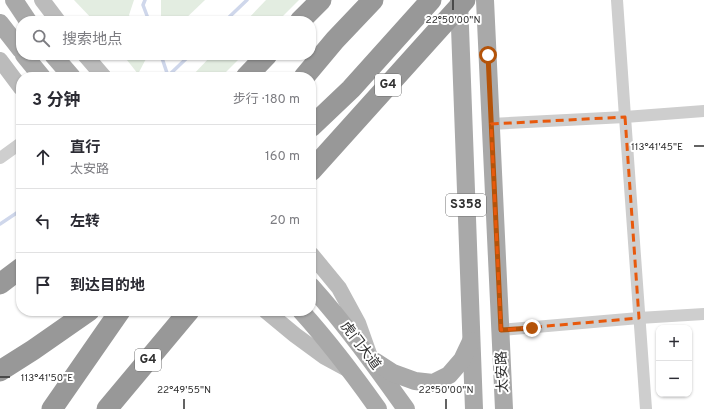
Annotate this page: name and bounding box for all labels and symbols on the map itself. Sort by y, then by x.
text: 22°50'00"N [426,14,480,27]
route start [479,46,497,64]
road number: G4 [375,74,401,96]
text: 113°41'45"E [631,141,683,154]
road number: S358 [446,194,486,216]
street label: 虎门大道 [336,319,384,373]
route end [523,319,541,337]
road number: G4 [135,349,161,371]
street label: 太安路 [493,351,513,393]
text: 113°41'50"E [21,372,73,385]
text: 22°49'55"N [157,384,211,397]
text: 22°50'00"N [419,384,473,397]

